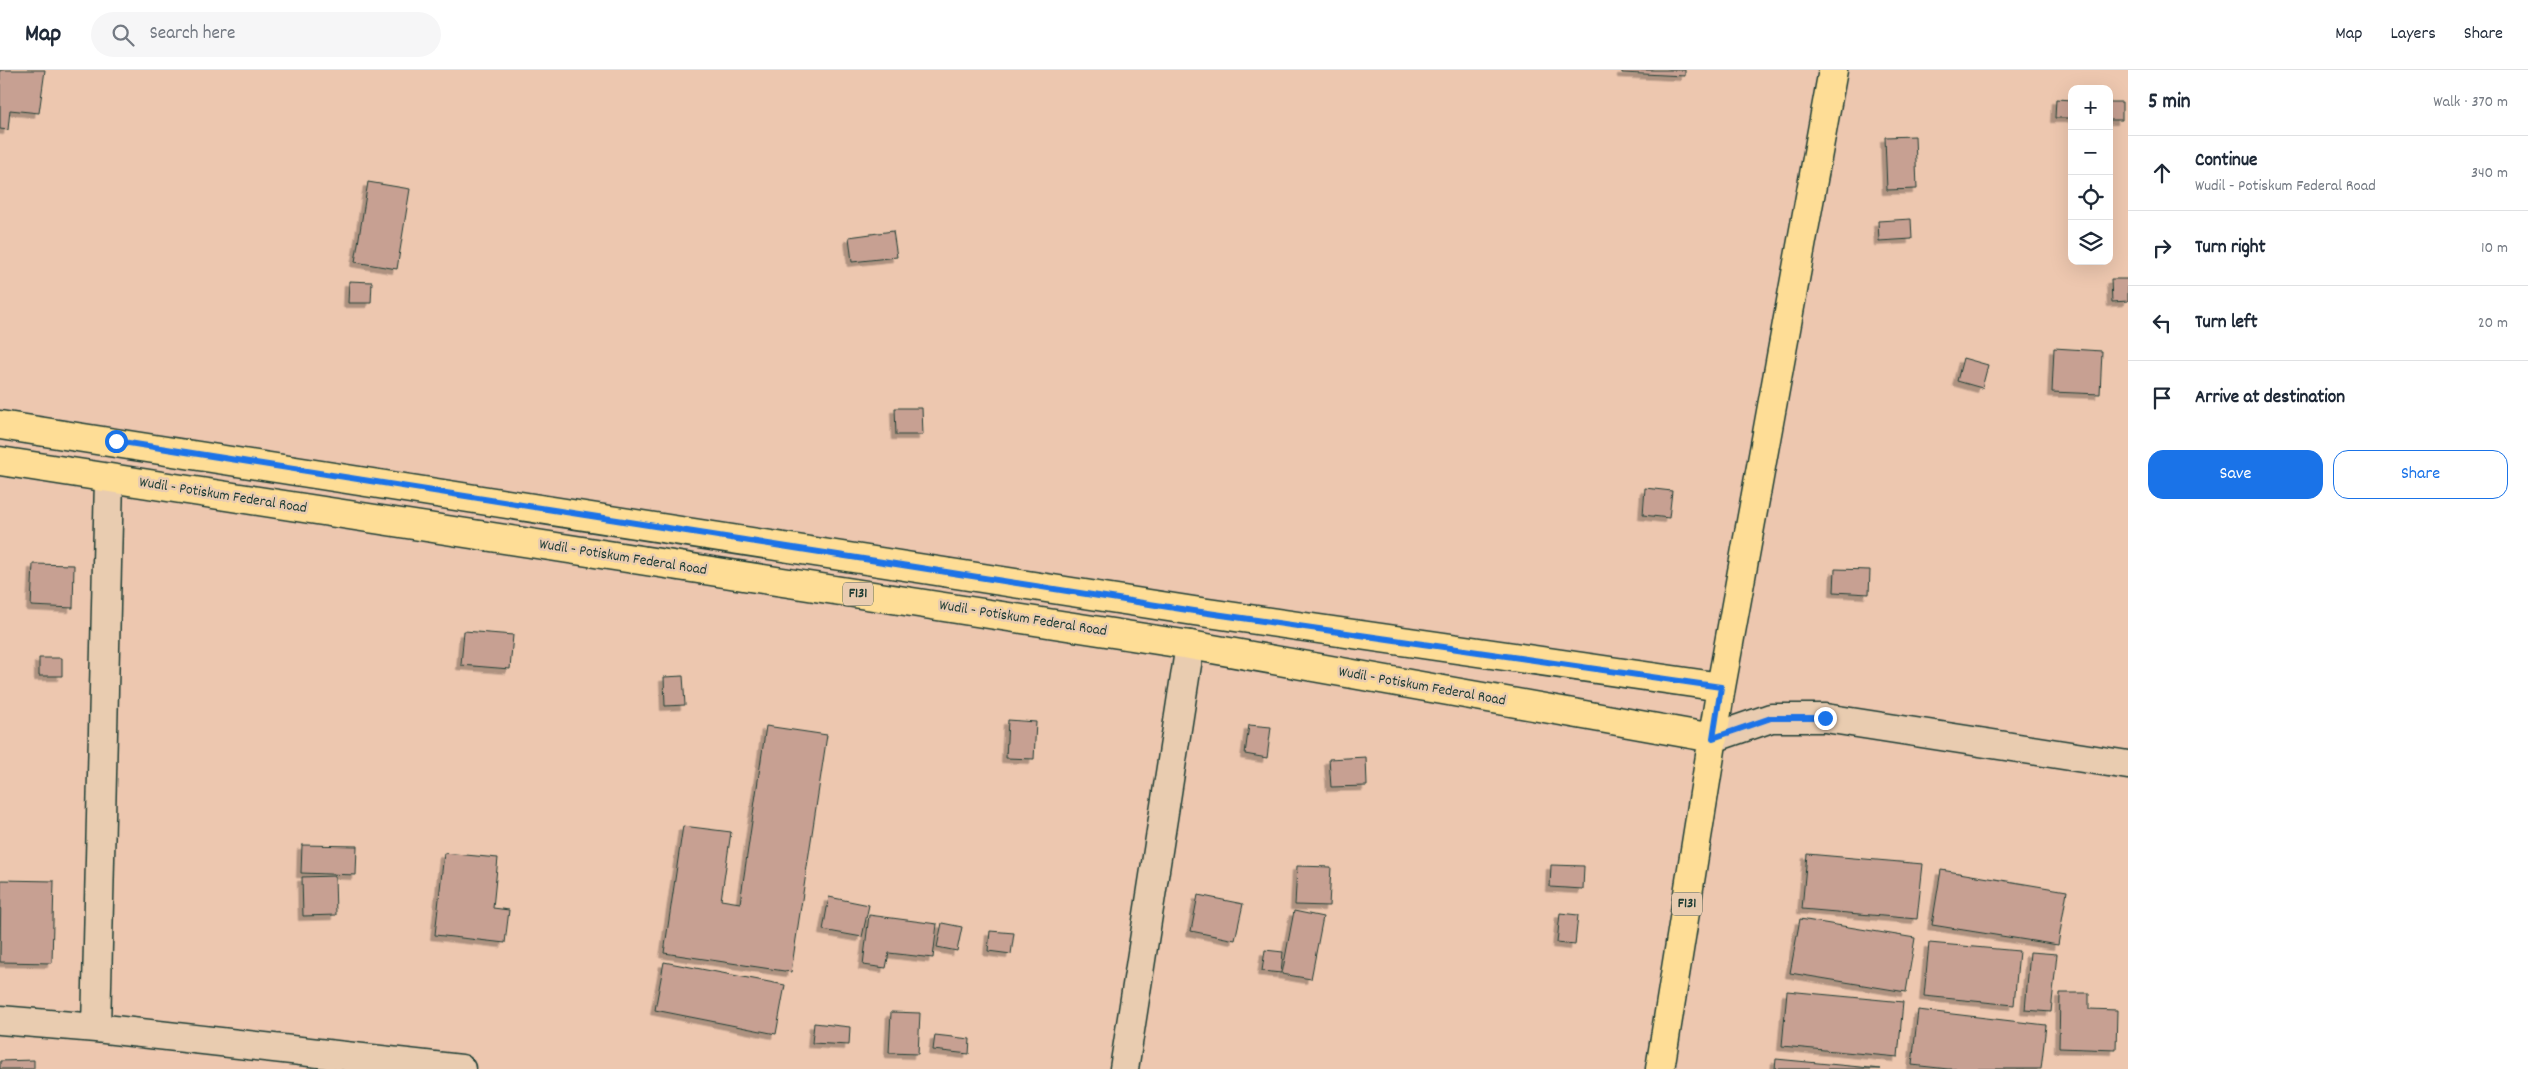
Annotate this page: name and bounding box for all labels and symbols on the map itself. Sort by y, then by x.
route start [105,430,128,453]
street label: Wudil - Potiskum Federal Road [138,472,308,520]
street label: Wudil - Potiskum Federal Road [538,534,708,582]
road number: F131 [843,582,873,606]
street label: Wudil - Potiskum Federal Road [938,595,1108,643]
street label: Wudil - Potiskum Federal Road [1337,661,1507,713]
route end [1814,707,1837,730]
road number: F131 [1672,892,1702,916]

